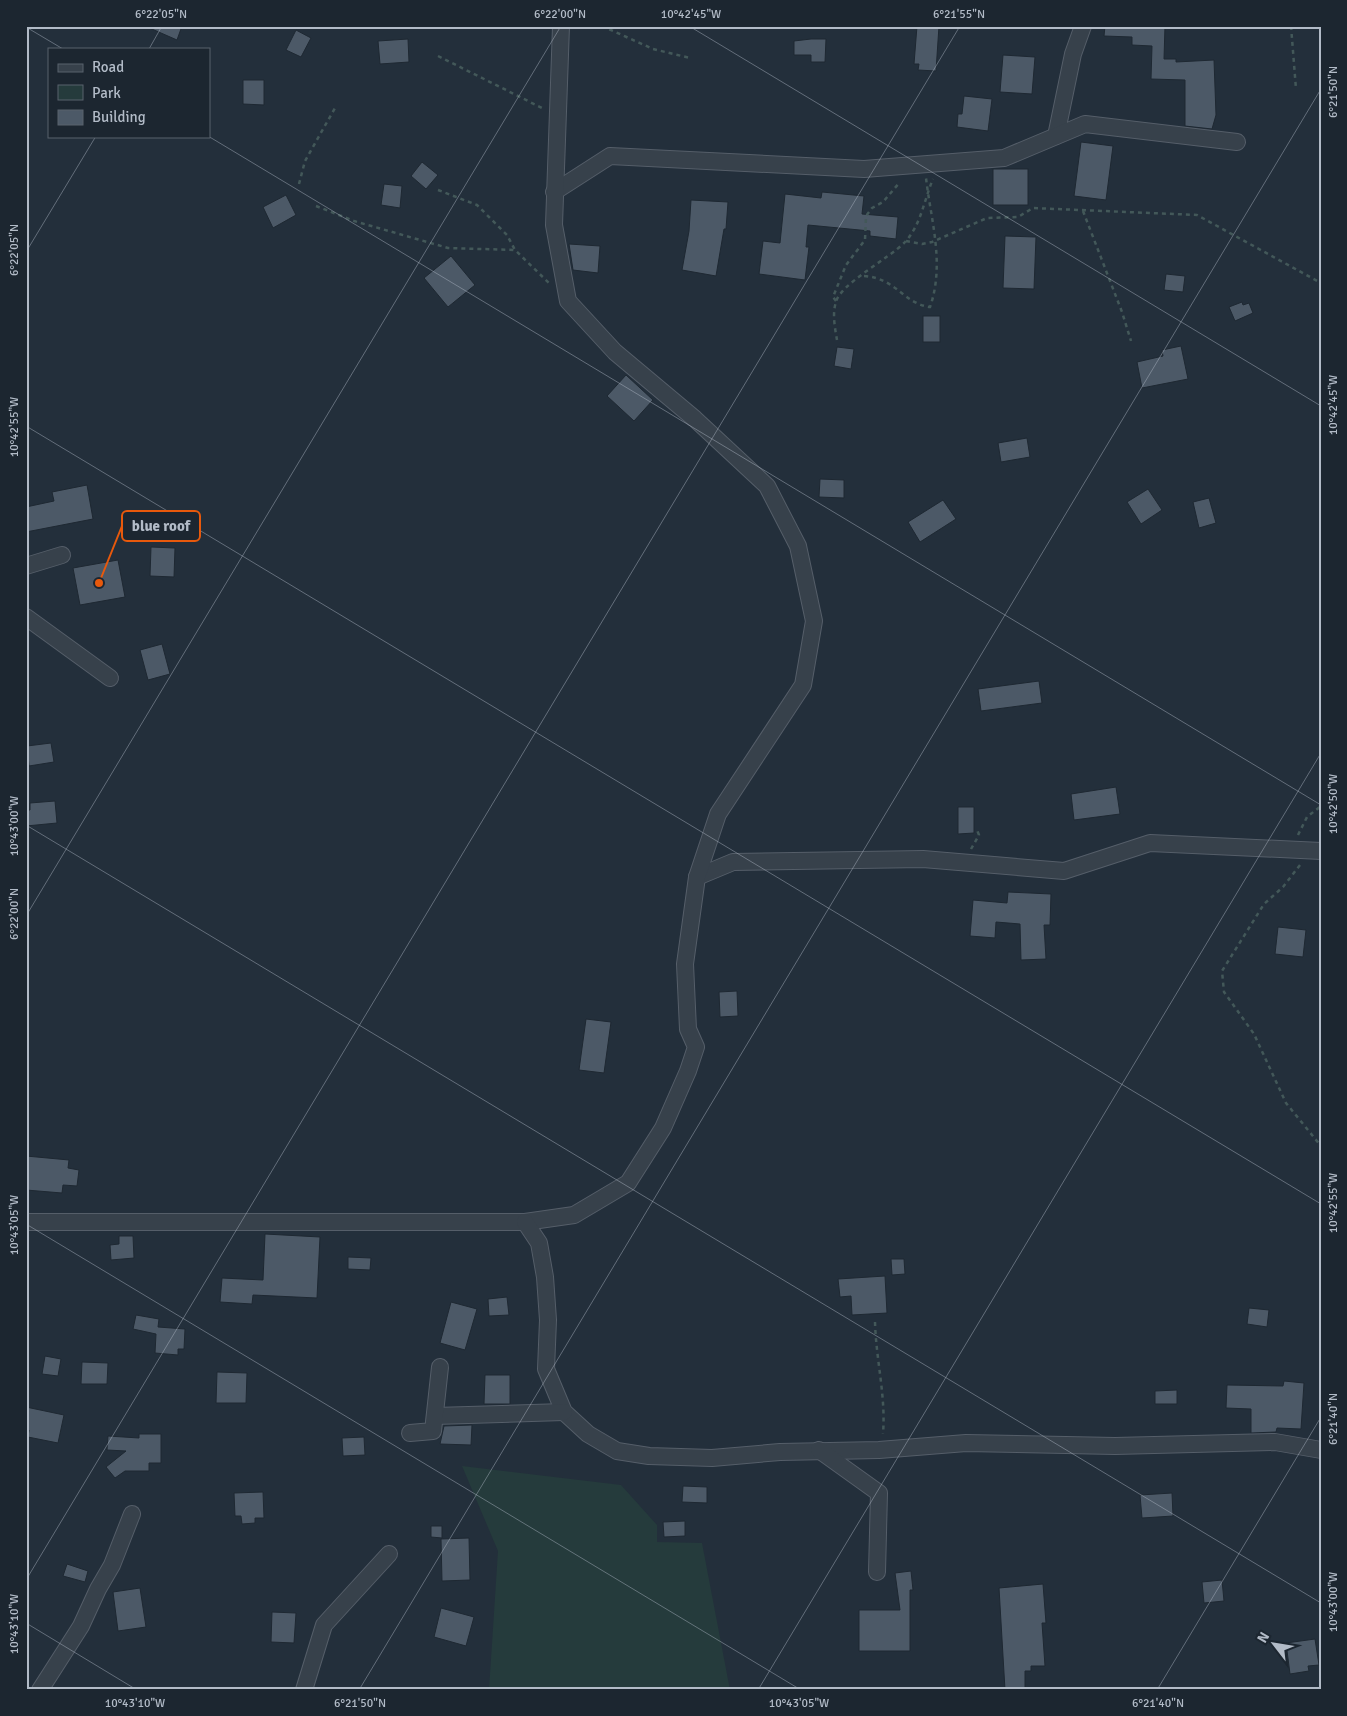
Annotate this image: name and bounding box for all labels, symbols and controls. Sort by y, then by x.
text: 6°22'05"N [135,7,187,22]
text: 6°22'00"N [534,7,586,22]
text: 10°42'45"W [661,7,721,22]
text: 6°21'55"N [933,7,985,22]
legend [48,48,210,138]
text: Road [92,58,124,76]
text: 6°21'50"N [1326,66,1341,118]
text: Park [92,84,121,102]
text: Building [92,108,146,126]
text: 6°22'05"N [7,224,22,276]
text: 10°42'45"W [1326,375,1341,435]
text: 10°42'55"W [7,397,22,457]
callout: blue roof [122,511,200,541]
text: blue roof [132,517,192,535]
text: 10°42'50"W [1326,774,1341,834]
text: 10°43'00"W [7,796,22,856]
text: 6°22'00"N [7,888,22,940]
text: 10°42'55"W [1326,1173,1341,1233]
text: 10°43'05"W [7,1195,22,1255]
text: 6°21'40"N [1326,1393,1341,1445]
text: 10°43'00"W [1326,1572,1341,1632]
text: 10°43'10"W [7,1594,22,1654]
north arrow [1250,1618,1300,1668]
text: N [1253,1629,1273,1646]
text: 10°43'10"W [105,1696,165,1711]
text: 6°21'50"N [334,1696,386,1711]
text: 10°43'05"W [769,1696,829,1711]
text: 6°21'40"N [1132,1696,1184,1711]

